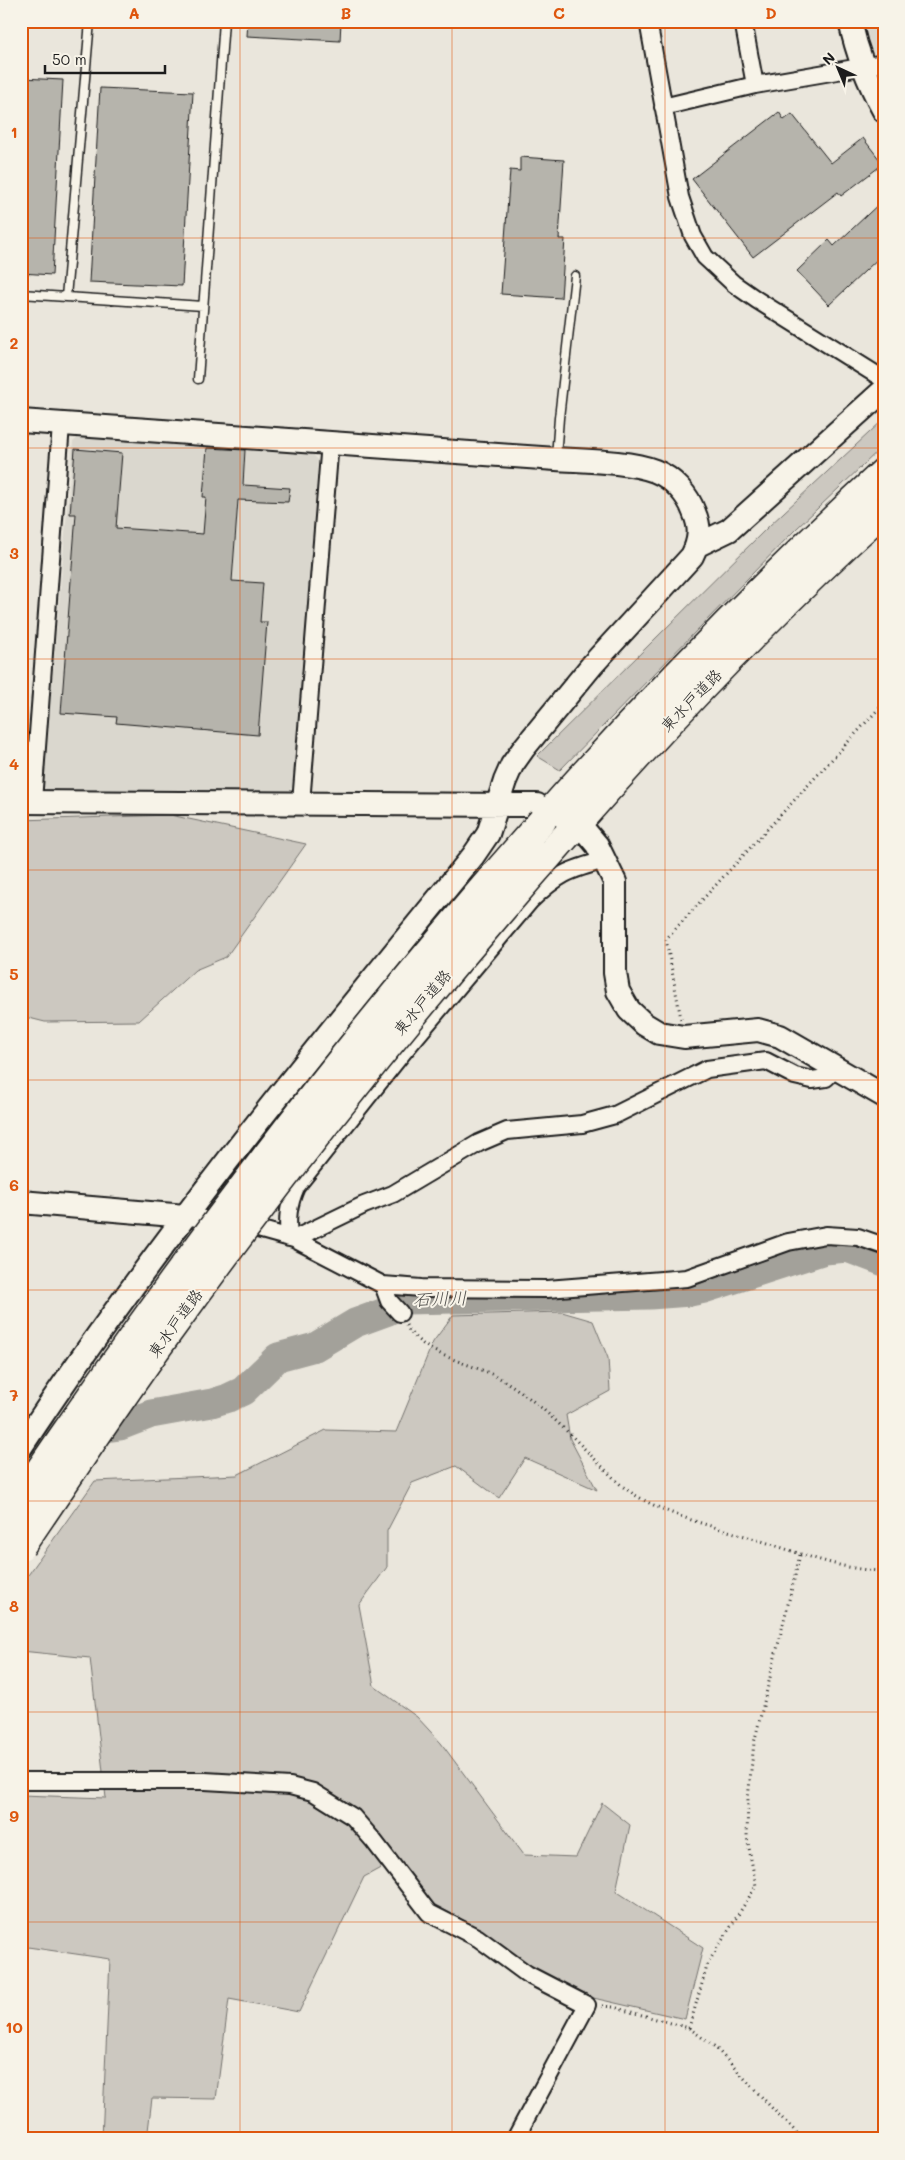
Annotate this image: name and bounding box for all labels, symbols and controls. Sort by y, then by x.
text: A [128,2,140,23]
text: B [341,2,351,23]
text: C [553,2,565,23]
text: D [765,2,777,23]
scale bar [45,42,165,74]
north arrow [812,42,862,92]
text: N [818,48,839,69]
text: 50 m [52,49,87,69]
text: 1 [10,121,18,142]
text: 2 [10,332,19,353]
text: 3 [9,542,19,563]
street label: 東水戸道路 [655,664,726,736]
text: 4 [9,753,19,774]
text: 5 [9,963,19,984]
street label: 東水戸道路 [388,964,455,1039]
text: 6 [9,1174,19,1195]
street label: 東水戸道路 [143,1284,207,1361]
water label: 石川川 [413,1285,467,1311]
text: 7 [10,1384,19,1405]
text: 8 [9,1595,19,1616]
text: 9 [9,1805,19,1826]
text: 10 [5,2016,23,2037]

